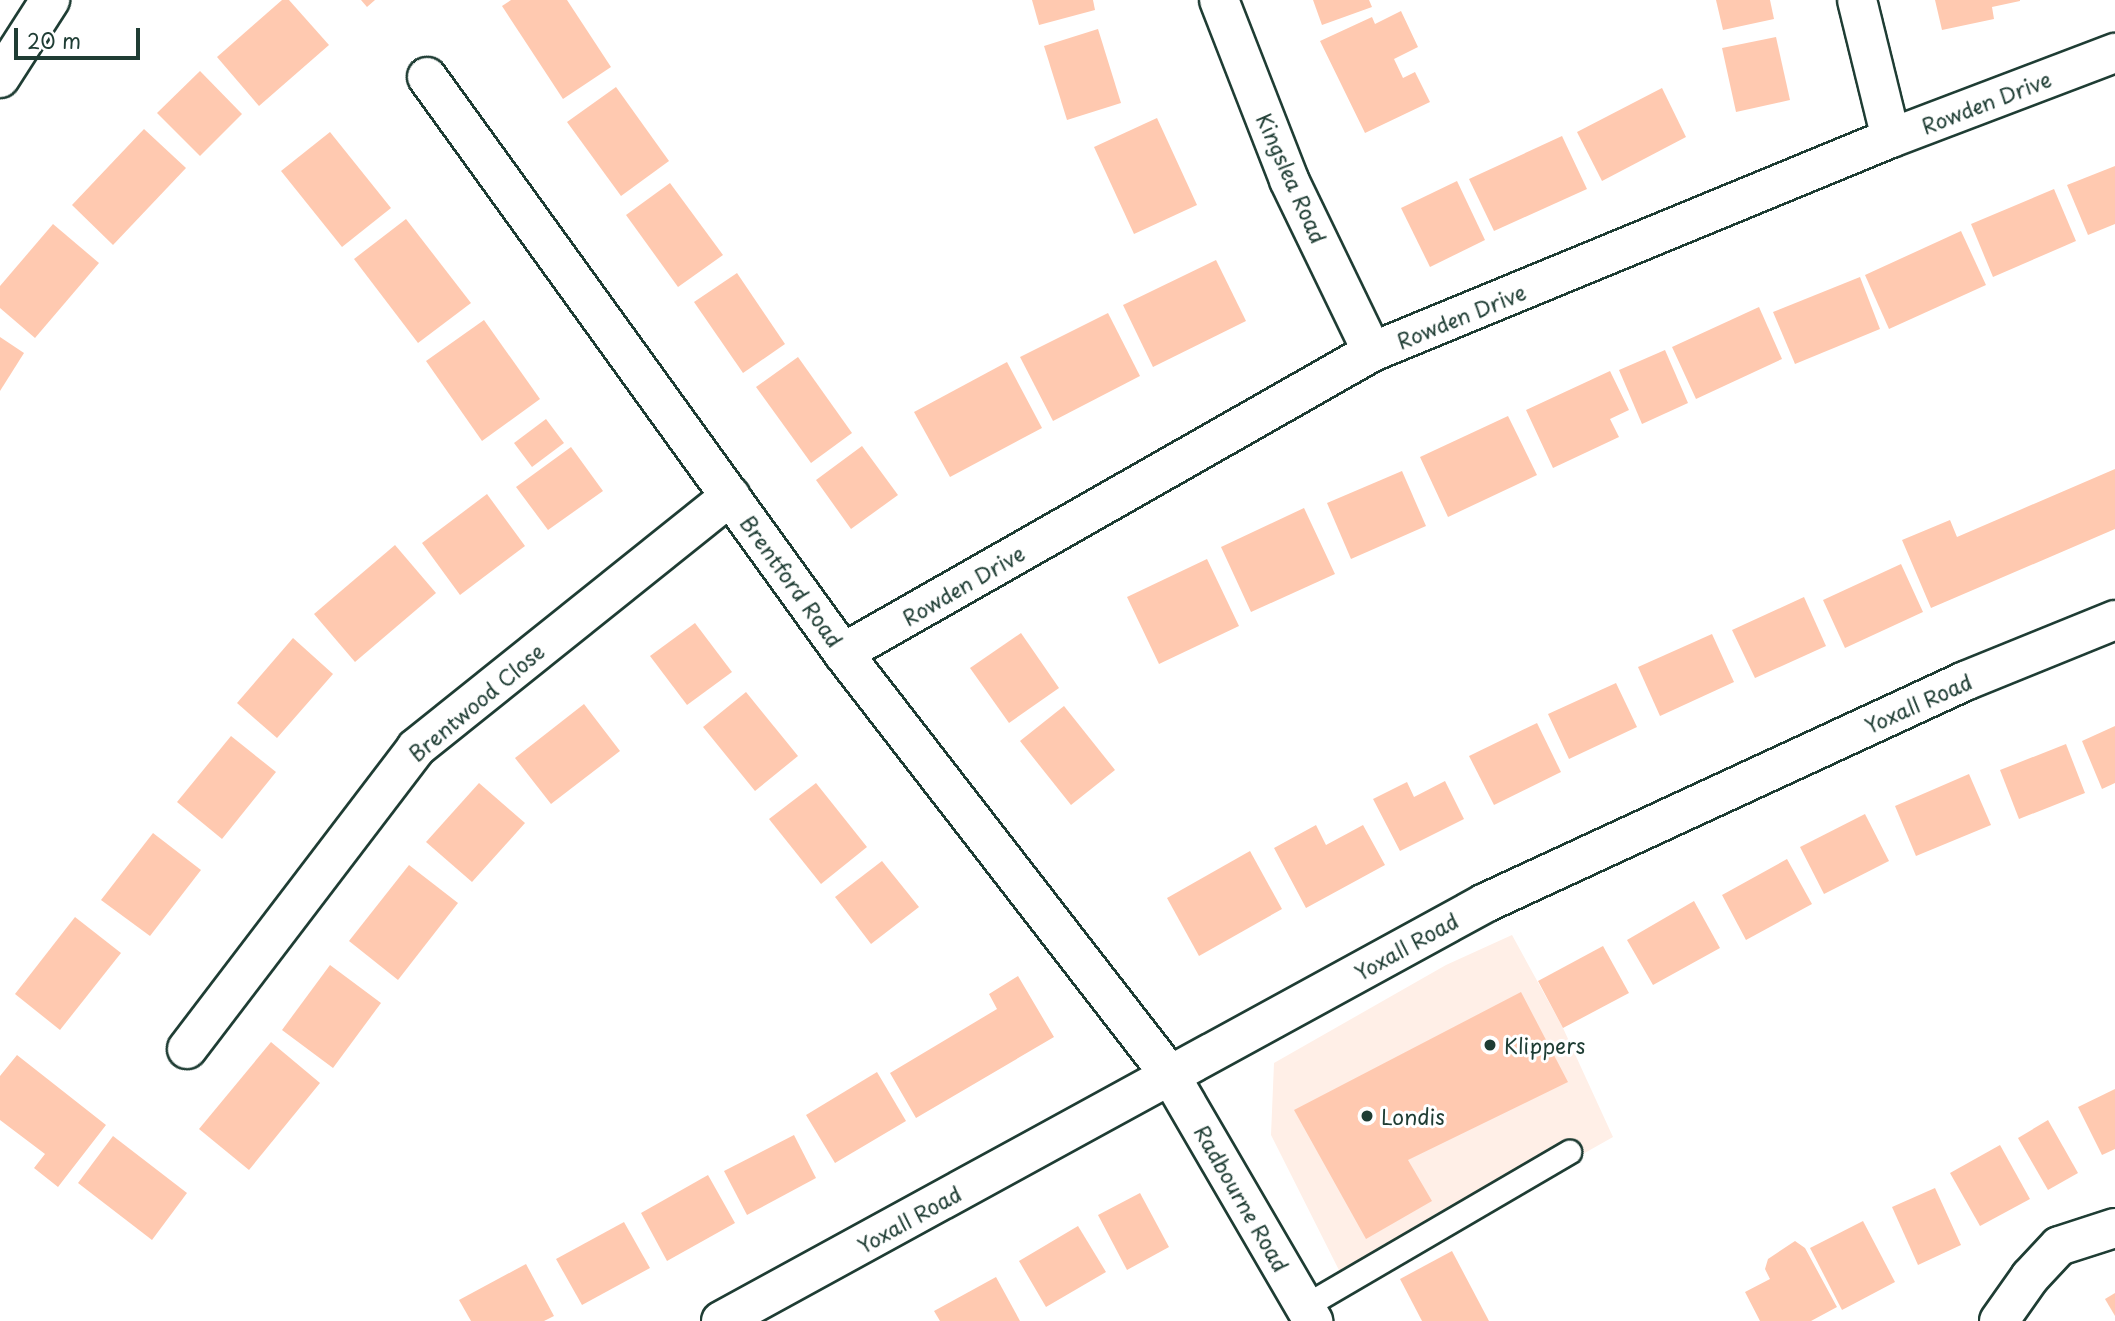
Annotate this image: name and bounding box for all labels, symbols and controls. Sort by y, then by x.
scale bar [18,14,144,58]
text: 20 m [27,24,81,56]
street label: Rowden Drive [1917,66,2055,138]
street label: Kingslea Road [1252,108,1332,248]
street label: Rowden Drive [1392,278,1530,354]
street label: Brentford Road [736,510,848,652]
street label: Rowden Drive [897,540,1029,630]
street label: Brentwood Close [403,638,549,766]
street label: Yoxall Road [1860,668,1976,738]
street label: Yoxall Road [1349,907,1463,985]
place label: Klippers [1504,1032,1585,1058]
marker: Klippers [1482,1037,1498,1053]
place label: Londis [1381,1103,1445,1129]
marker: Londis [1359,1108,1375,1124]
street label: Radbourne Road [1189,1119,1295,1277]
street label: Yoxall Road [852,1180,966,1258]

